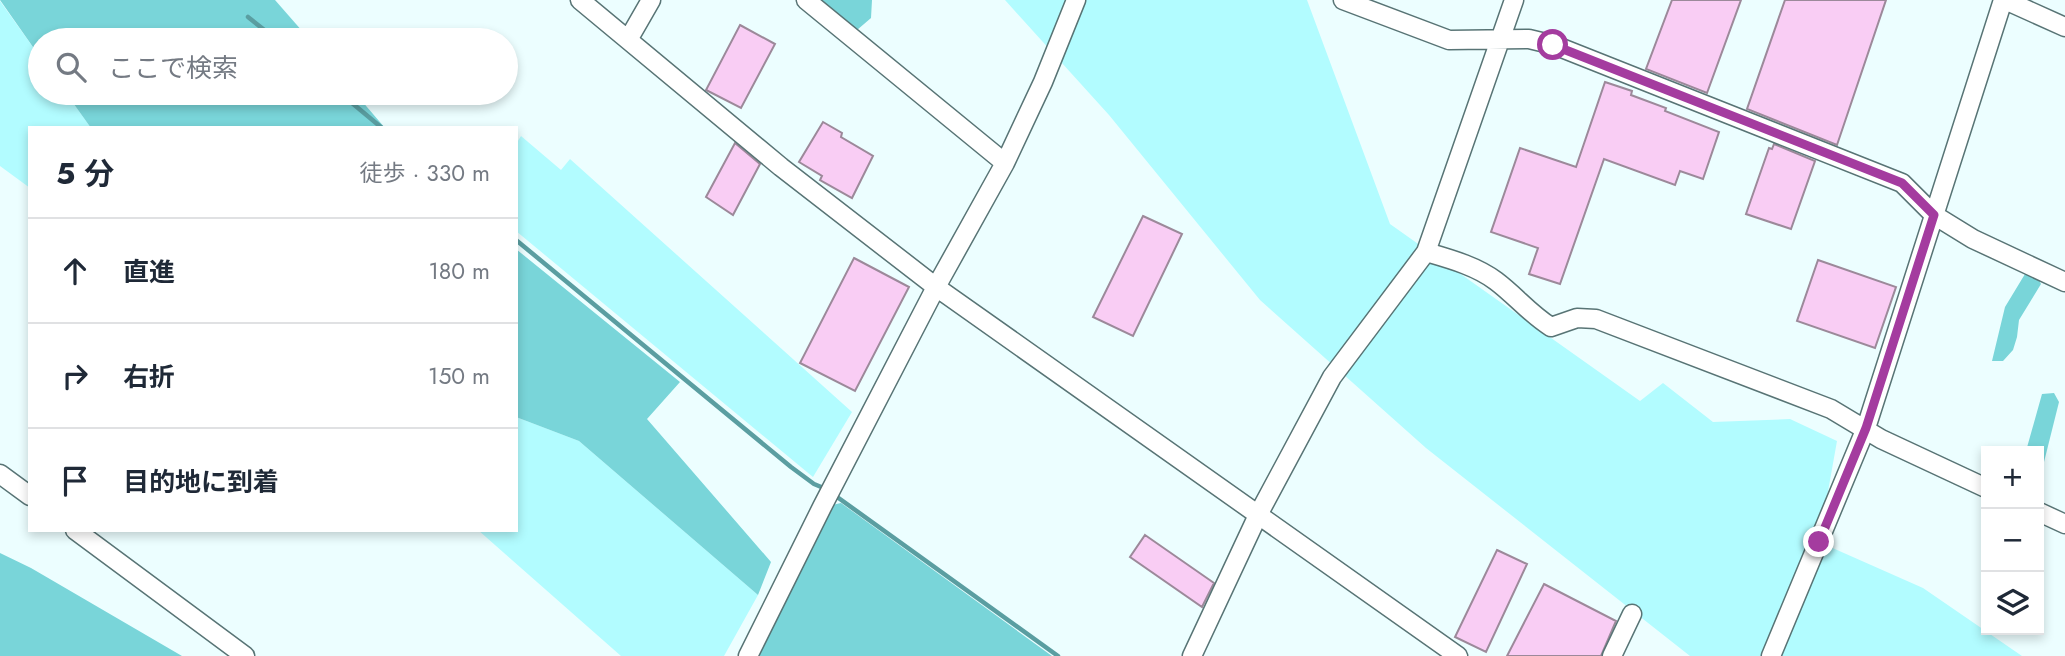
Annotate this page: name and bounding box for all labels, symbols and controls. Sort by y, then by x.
search box [28,28,518,105]
route start [1537,29,1568,60]
icon: search [52,48,90,86]
text: ここで検索 [108,49,238,87]
text: 5 分 [56,152,114,195]
text: 徒歩 · 330 m [360,156,490,190]
icon: ahead [56,252,94,290]
text: 直進 [123,253,175,291]
text: 180 m [428,254,490,288]
icon: right [56,357,94,395]
text: 右折 [123,358,175,396]
text: 150 m [428,359,490,393]
map controls [1981,446,2044,635]
button: + [1981,446,2044,509]
icon: arrive [56,462,94,500]
text: 目的地に到着 [123,463,279,501]
button: − [1981,509,2044,572]
route end [1803,526,1834,557]
button: layers [1981,572,2044,635]

